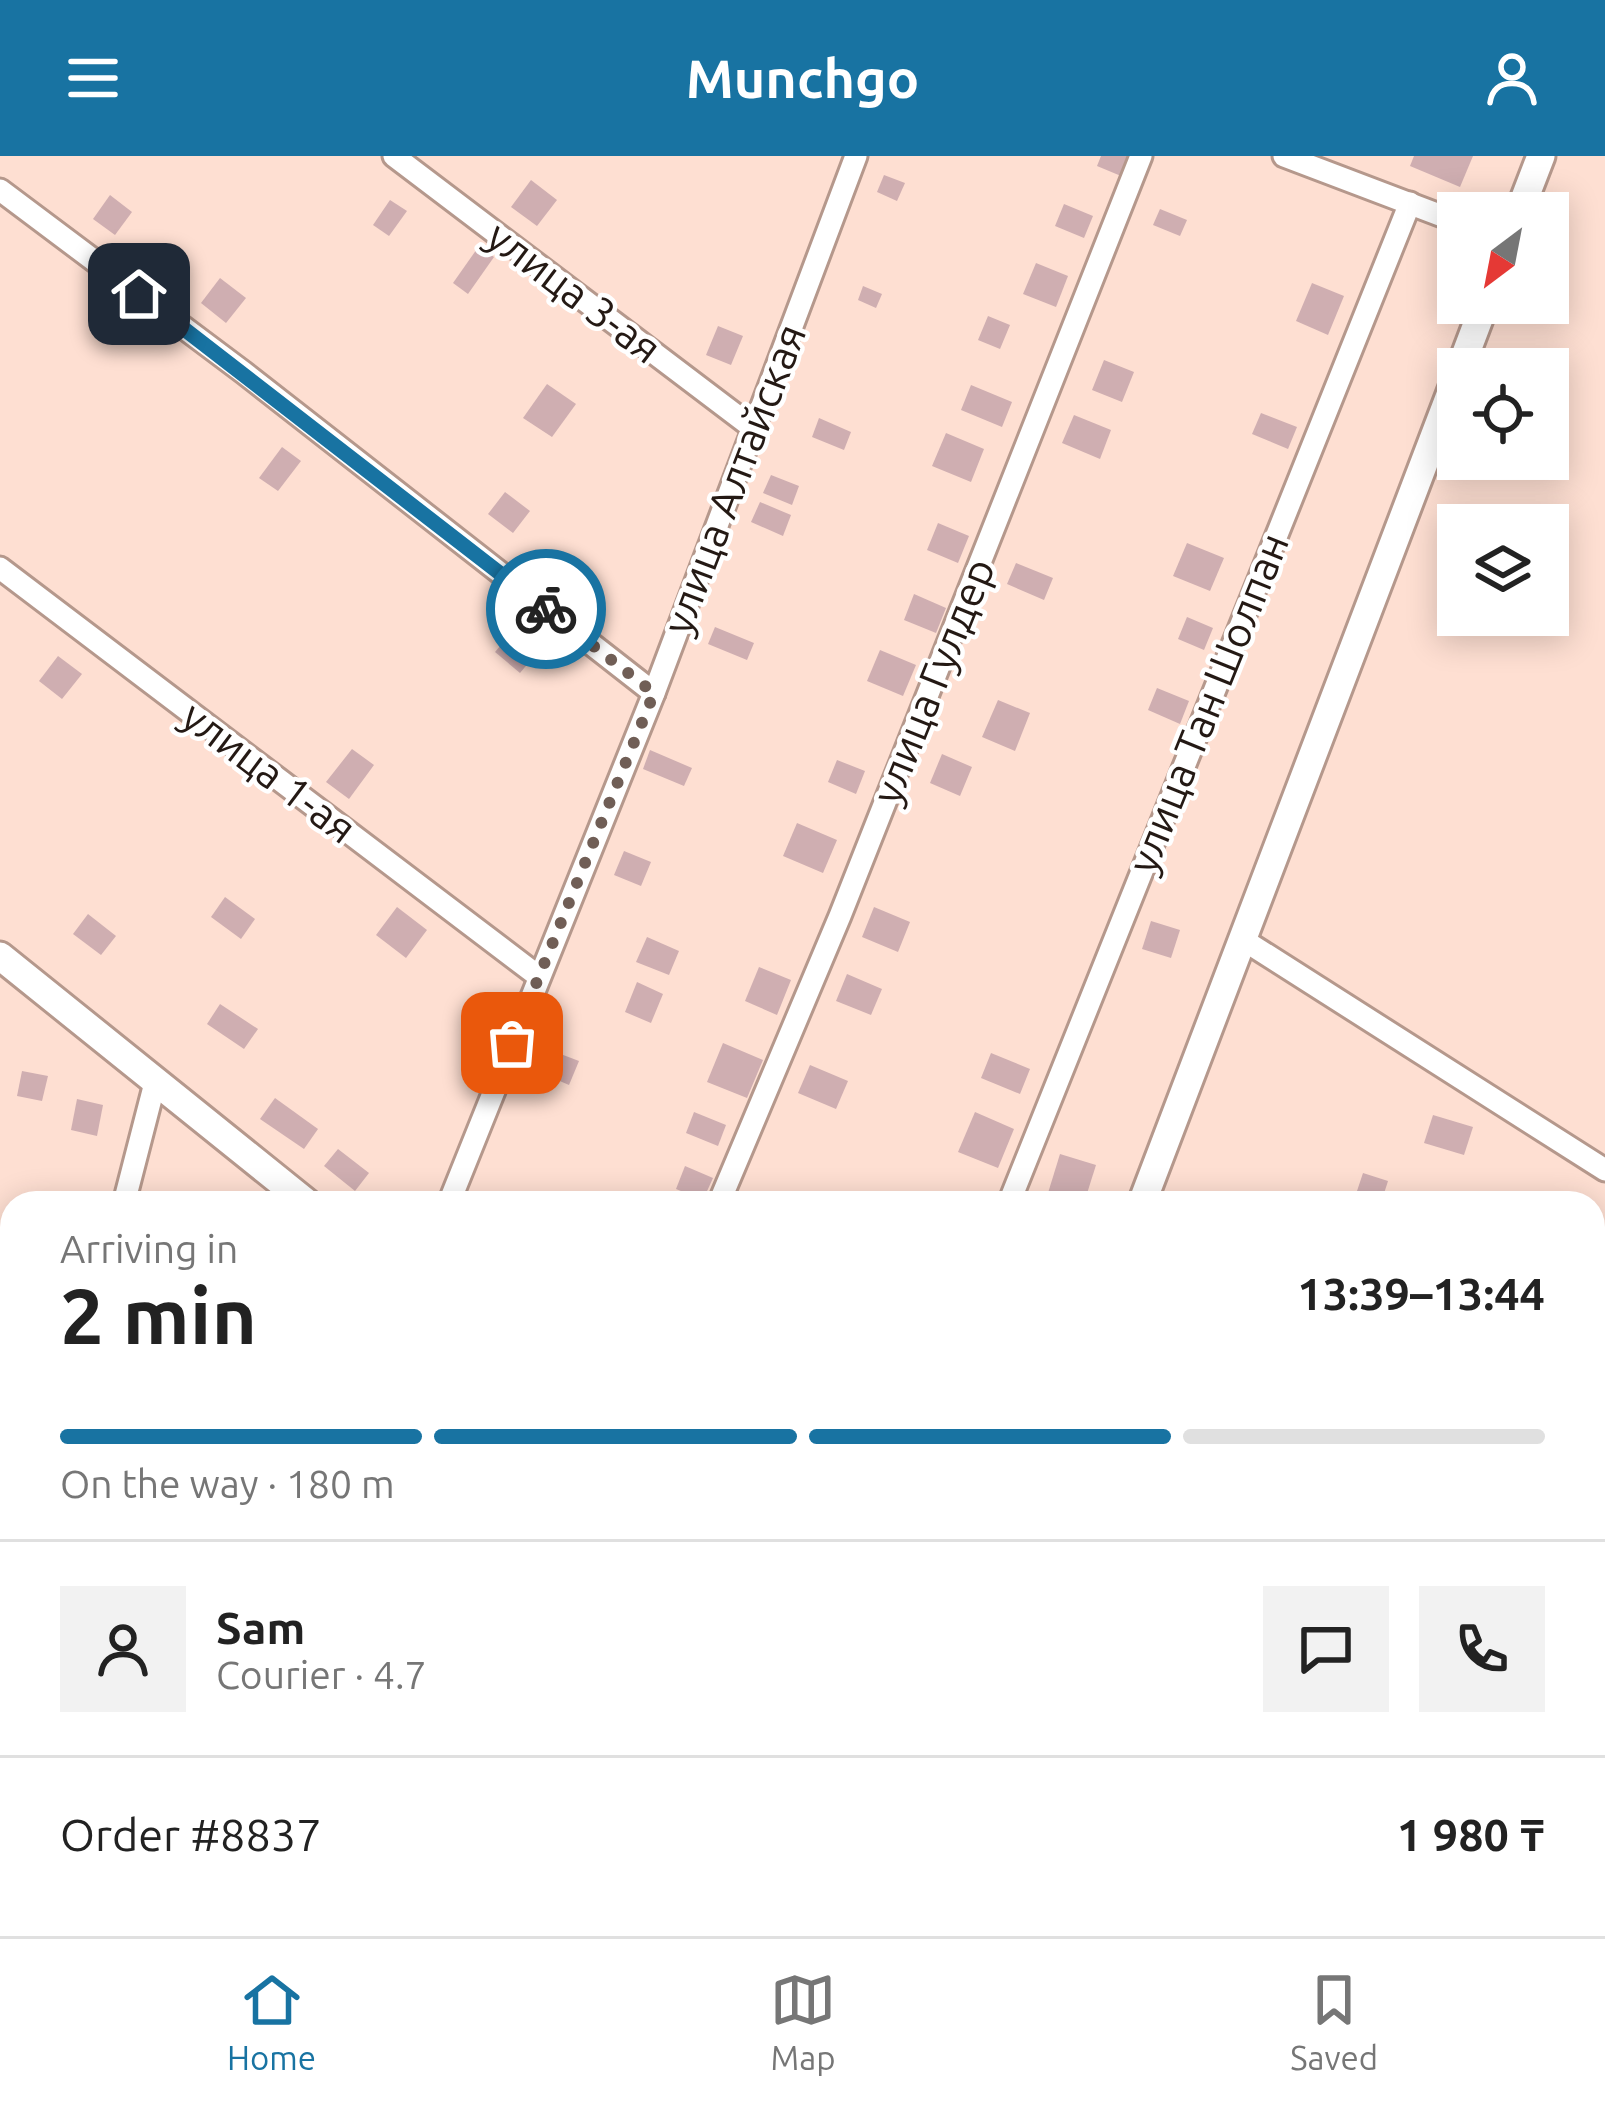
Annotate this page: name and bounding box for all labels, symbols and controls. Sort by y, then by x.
icon: menu [60,45,126,111]
icon: person [1479,45,1545,111]
text: Munchgo [686,48,919,108]
north arrow [1437,192,1569,324]
map controls [1437,192,1569,636]
street label: улица 3-ая [478,211,670,372]
pin [88,243,190,345]
icon: home [106,261,172,327]
street label: улица Алтайская [653,317,814,640]
button: locate [1437,348,1569,480]
button: layers [1437,504,1569,636]
street label: улица Тан Шолпан [1118,526,1297,880]
courier [486,549,606,669]
street label: улица Гулдер [862,551,1003,810]
icon: bike [513,576,579,642]
street label: улица 1-ая [173,691,365,852]
pin [461,992,563,1094]
icon: bag [479,1010,545,1076]
text: Arriving in [60,1227,238,1270]
text: 13:39–13:44 [1297,1268,1545,1319]
text: 2 min [60,1271,257,1359]
text: On the way · 180 m [60,1462,395,1505]
button: person [60,1586,186,1712]
button: chat [1263,1586,1389,1712]
button: phone [1419,1586,1545,1712]
text: Sam [216,1602,305,1653]
text: Courier · 4.7 [216,1653,427,1696]
text: Order #8837 [60,1809,322,1860]
text: 1 980 ₸ [1397,1809,1545,1860]
tab: Home [227,1967,316,2076]
tab: Map [770,1967,836,2076]
tab: Saved [1290,1967,1378,2076]

